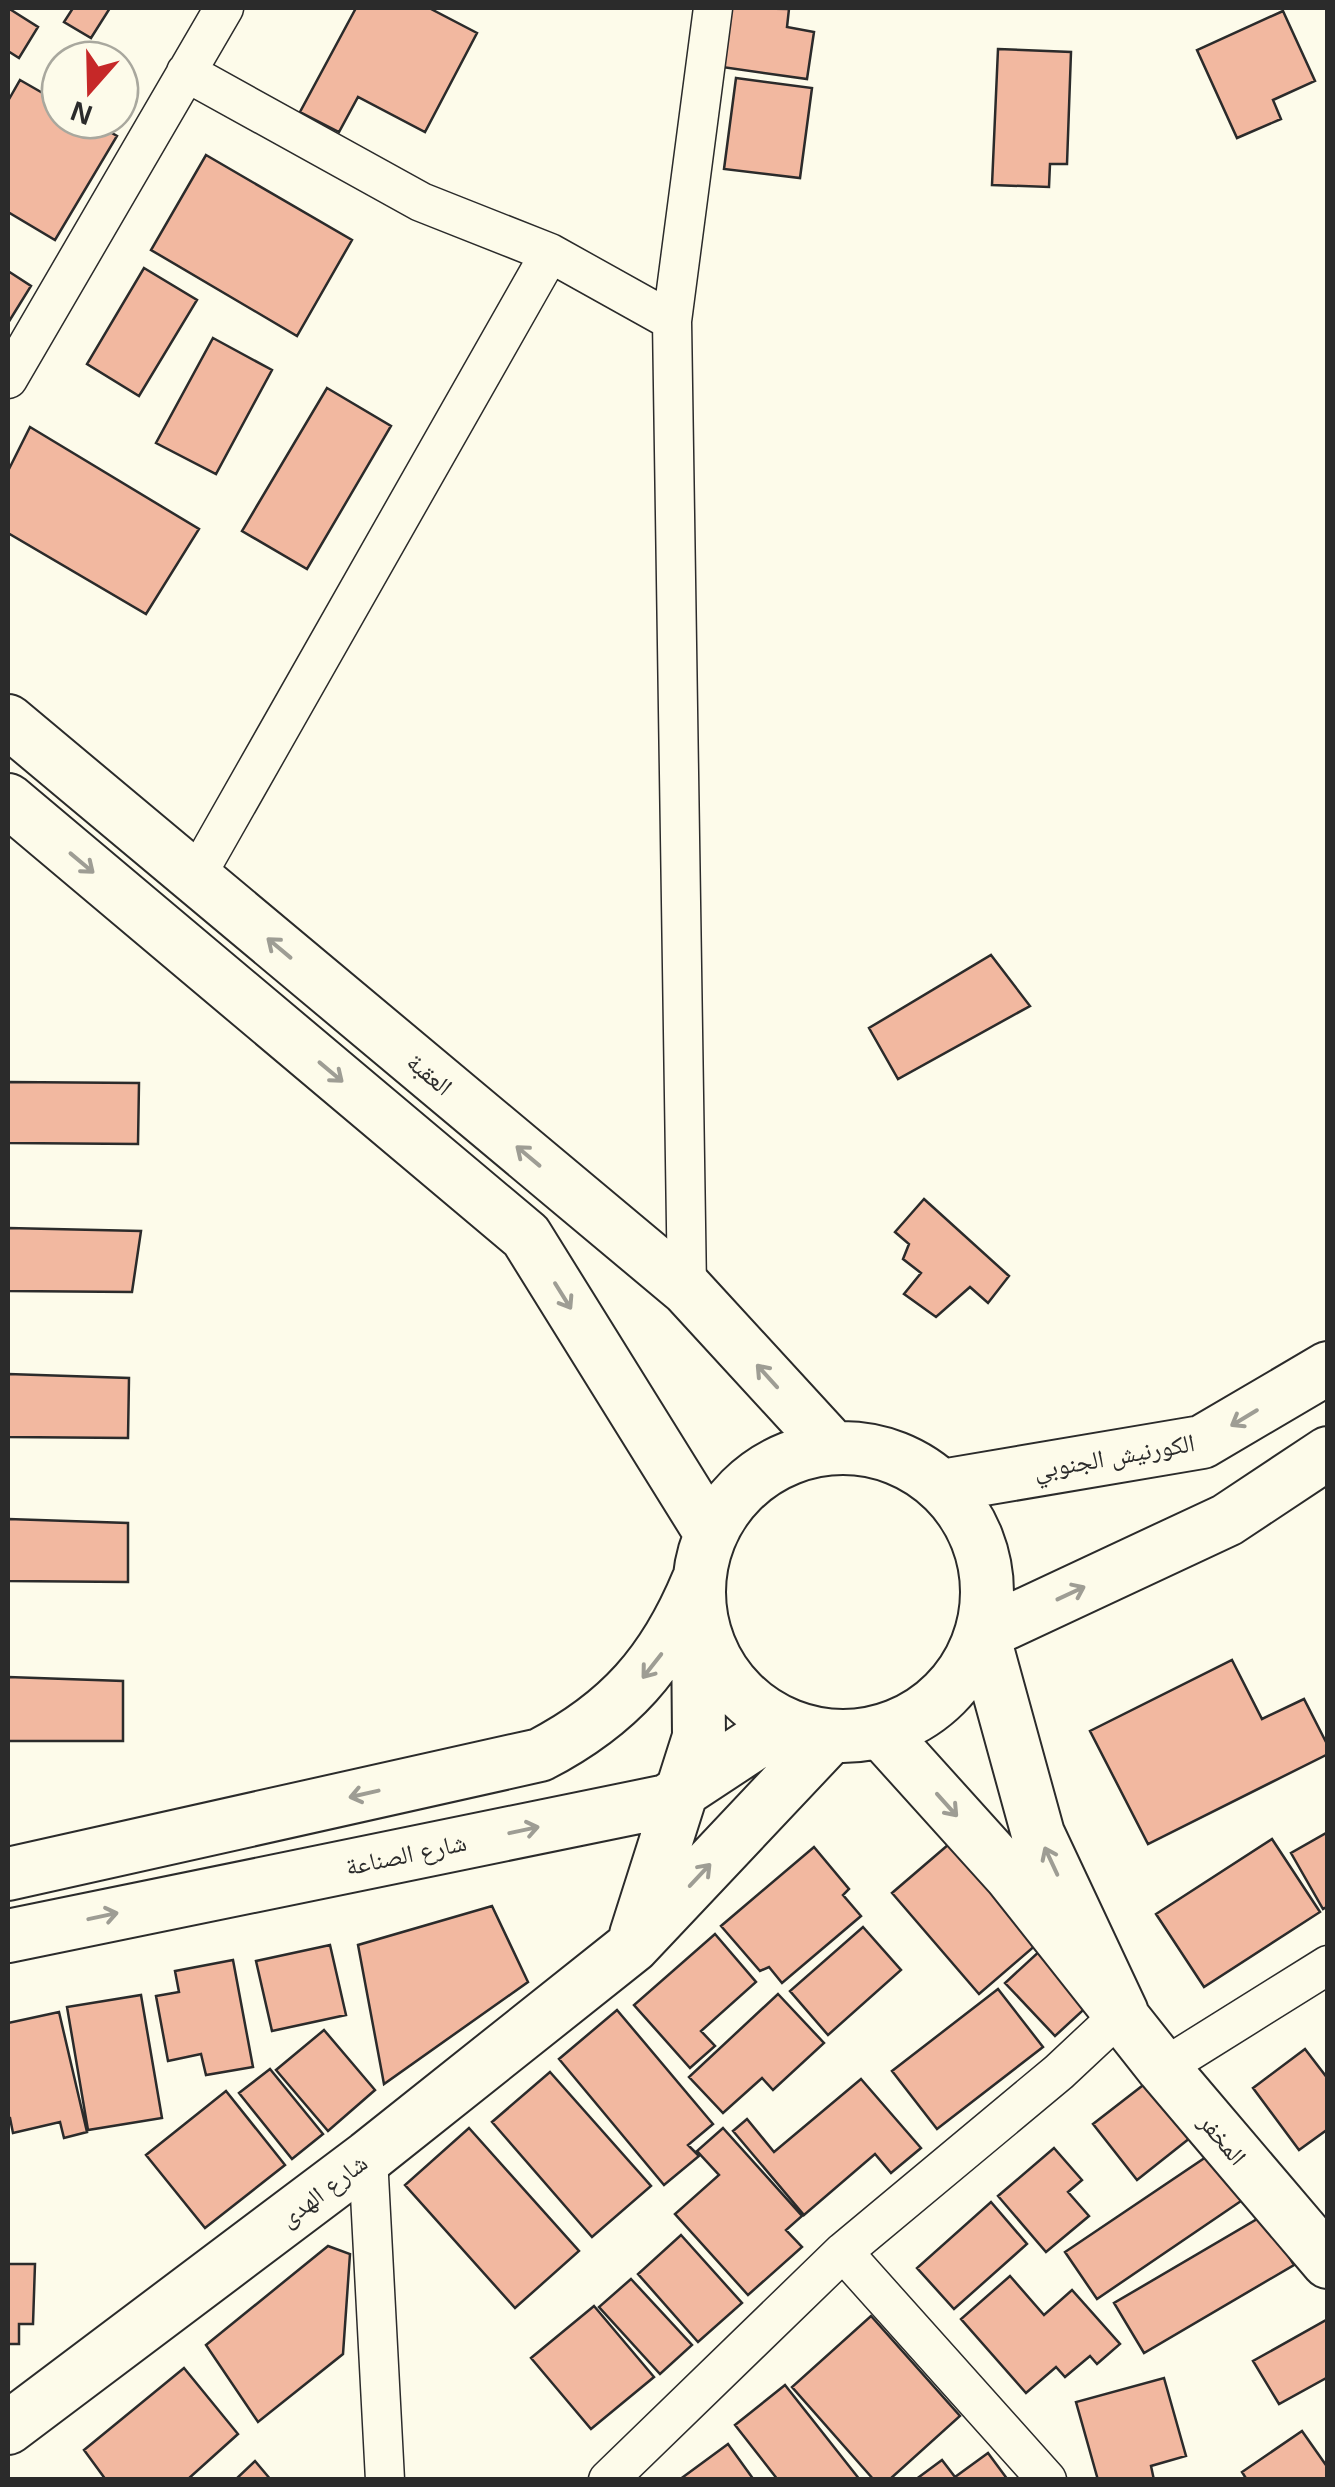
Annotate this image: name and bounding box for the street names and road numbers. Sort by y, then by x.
street label: العقبة [401,1047,458,1101]
street label: الكورنيش الجنوبي [1031,1428,1198,1490]
street label: شارع الصناعة [343,1828,469,1882]
street label: المخفر [1193,2107,1252,2170]
street label: شارع الهدى [274,2148,374,2234]

